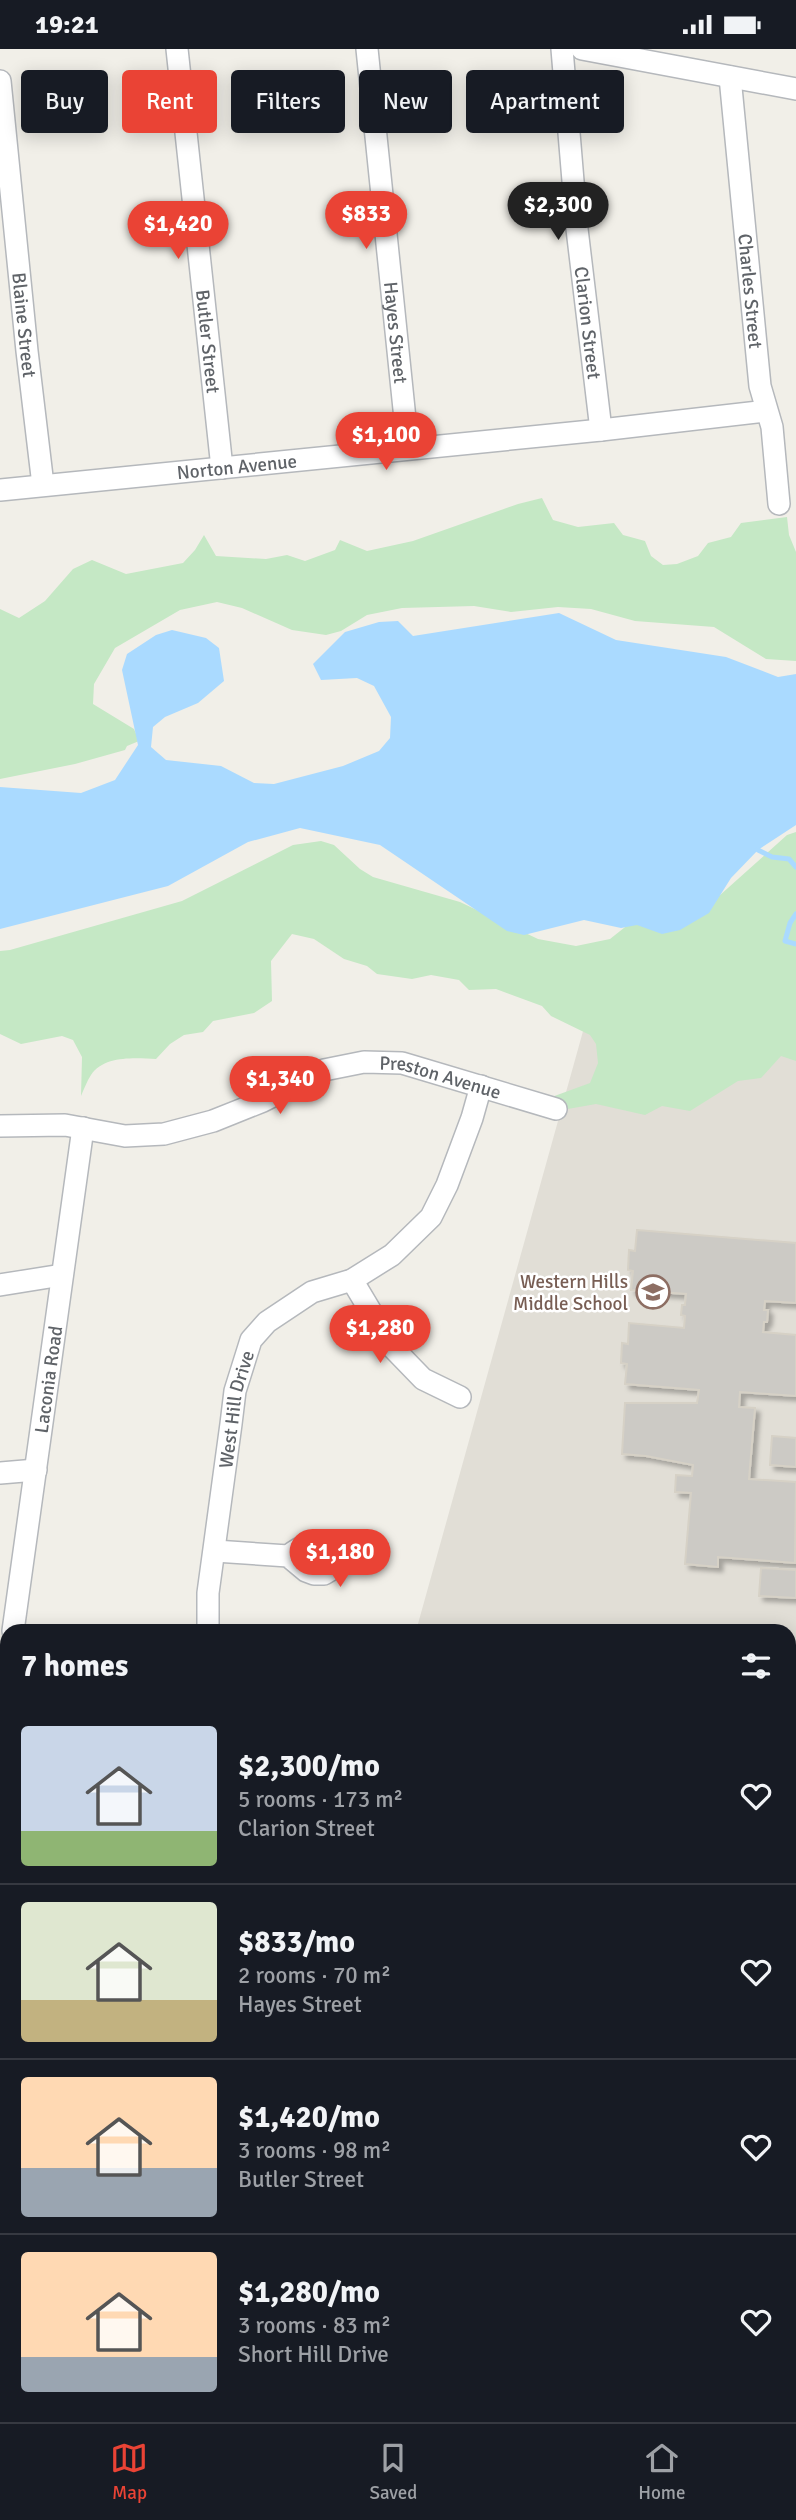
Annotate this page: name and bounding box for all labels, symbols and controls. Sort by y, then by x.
text: 19:21 [35,9,99,41]
chip: Buy [21,70,108,133]
chip: Rent [122,70,217,133]
chip: Filters [231,70,345,133]
chip: New [359,70,452,133]
chip: Apartment [466,70,624,133]
pin: $2,300 [501,183,615,242]
text: $2,300 [524,190,592,219]
pin: $833 [325,191,407,251]
text: $833 [341,199,391,228]
pin: $1,420 [121,201,235,261]
text: $1,420 [144,209,212,238]
street label: Charles Street [732,232,767,350]
street label: Clarion Street [569,265,606,381]
street label: Blaine Street [6,271,41,379]
street label: Hayes Street [378,280,412,385]
street label: Butler Street [190,288,225,395]
pin: $1,100 [329,413,443,472]
text: $1,100 [352,420,420,449]
street label: Norton Avenue [176,449,298,485]
street label: Preston Avenue [379,1051,504,1105]
pin: $1,340 [223,1056,337,1116]
text: $1,340 [246,1064,314,1093]
place label: Western Hills Middle School [513,1270,628,1316]
school or university icon: Western Hills Middle School [634,1273,672,1311]
pin: $1,280 [323,1305,437,1365]
text: $1,280 [346,1313,414,1342]
street label: Laconia Road [30,1324,68,1435]
street label: West Hill Drive [214,1348,260,1470]
pin: $1,180 [283,1529,397,1589]
text: $1,180 [306,1537,374,1566]
icon: filters [737,1647,775,1685]
text: 7 homes [21,1648,128,1685]
text: $2,300/mo [238,1748,380,1785]
icon: home [77,1754,161,1838]
icon: heart [737,1777,775,1815]
text: 5 rooms · 173 m² [238,1785,403,1814]
text: Clarion Street [238,1814,375,1843]
text: $833/mo [238,1924,355,1961]
icon: home [77,1930,161,2014]
icon: heart [737,1953,775,1991]
text: 2 rooms · 70 m² [238,1961,391,1990]
text: Hayes Street [238,1990,362,2019]
text: $1,420/mo [238,2099,380,2136]
icon: home [77,2105,161,2189]
icon: heart [737,2128,775,2166]
text: 3 rooms · 98 m² [238,2136,391,2165]
text: Butler Street [238,2165,364,2194]
text: $1,280/mo [238,2274,380,2311]
icon: home [77,2280,161,2364]
icon: heart [737,2303,775,2341]
text: 3 rooms · 83 m² [238,2311,391,2340]
text: Short Hill Drive [238,2340,389,2369]
tab: Map [110,2439,148,2505]
tab: Saved [369,2439,417,2505]
tab: Home [638,2439,686,2505]

